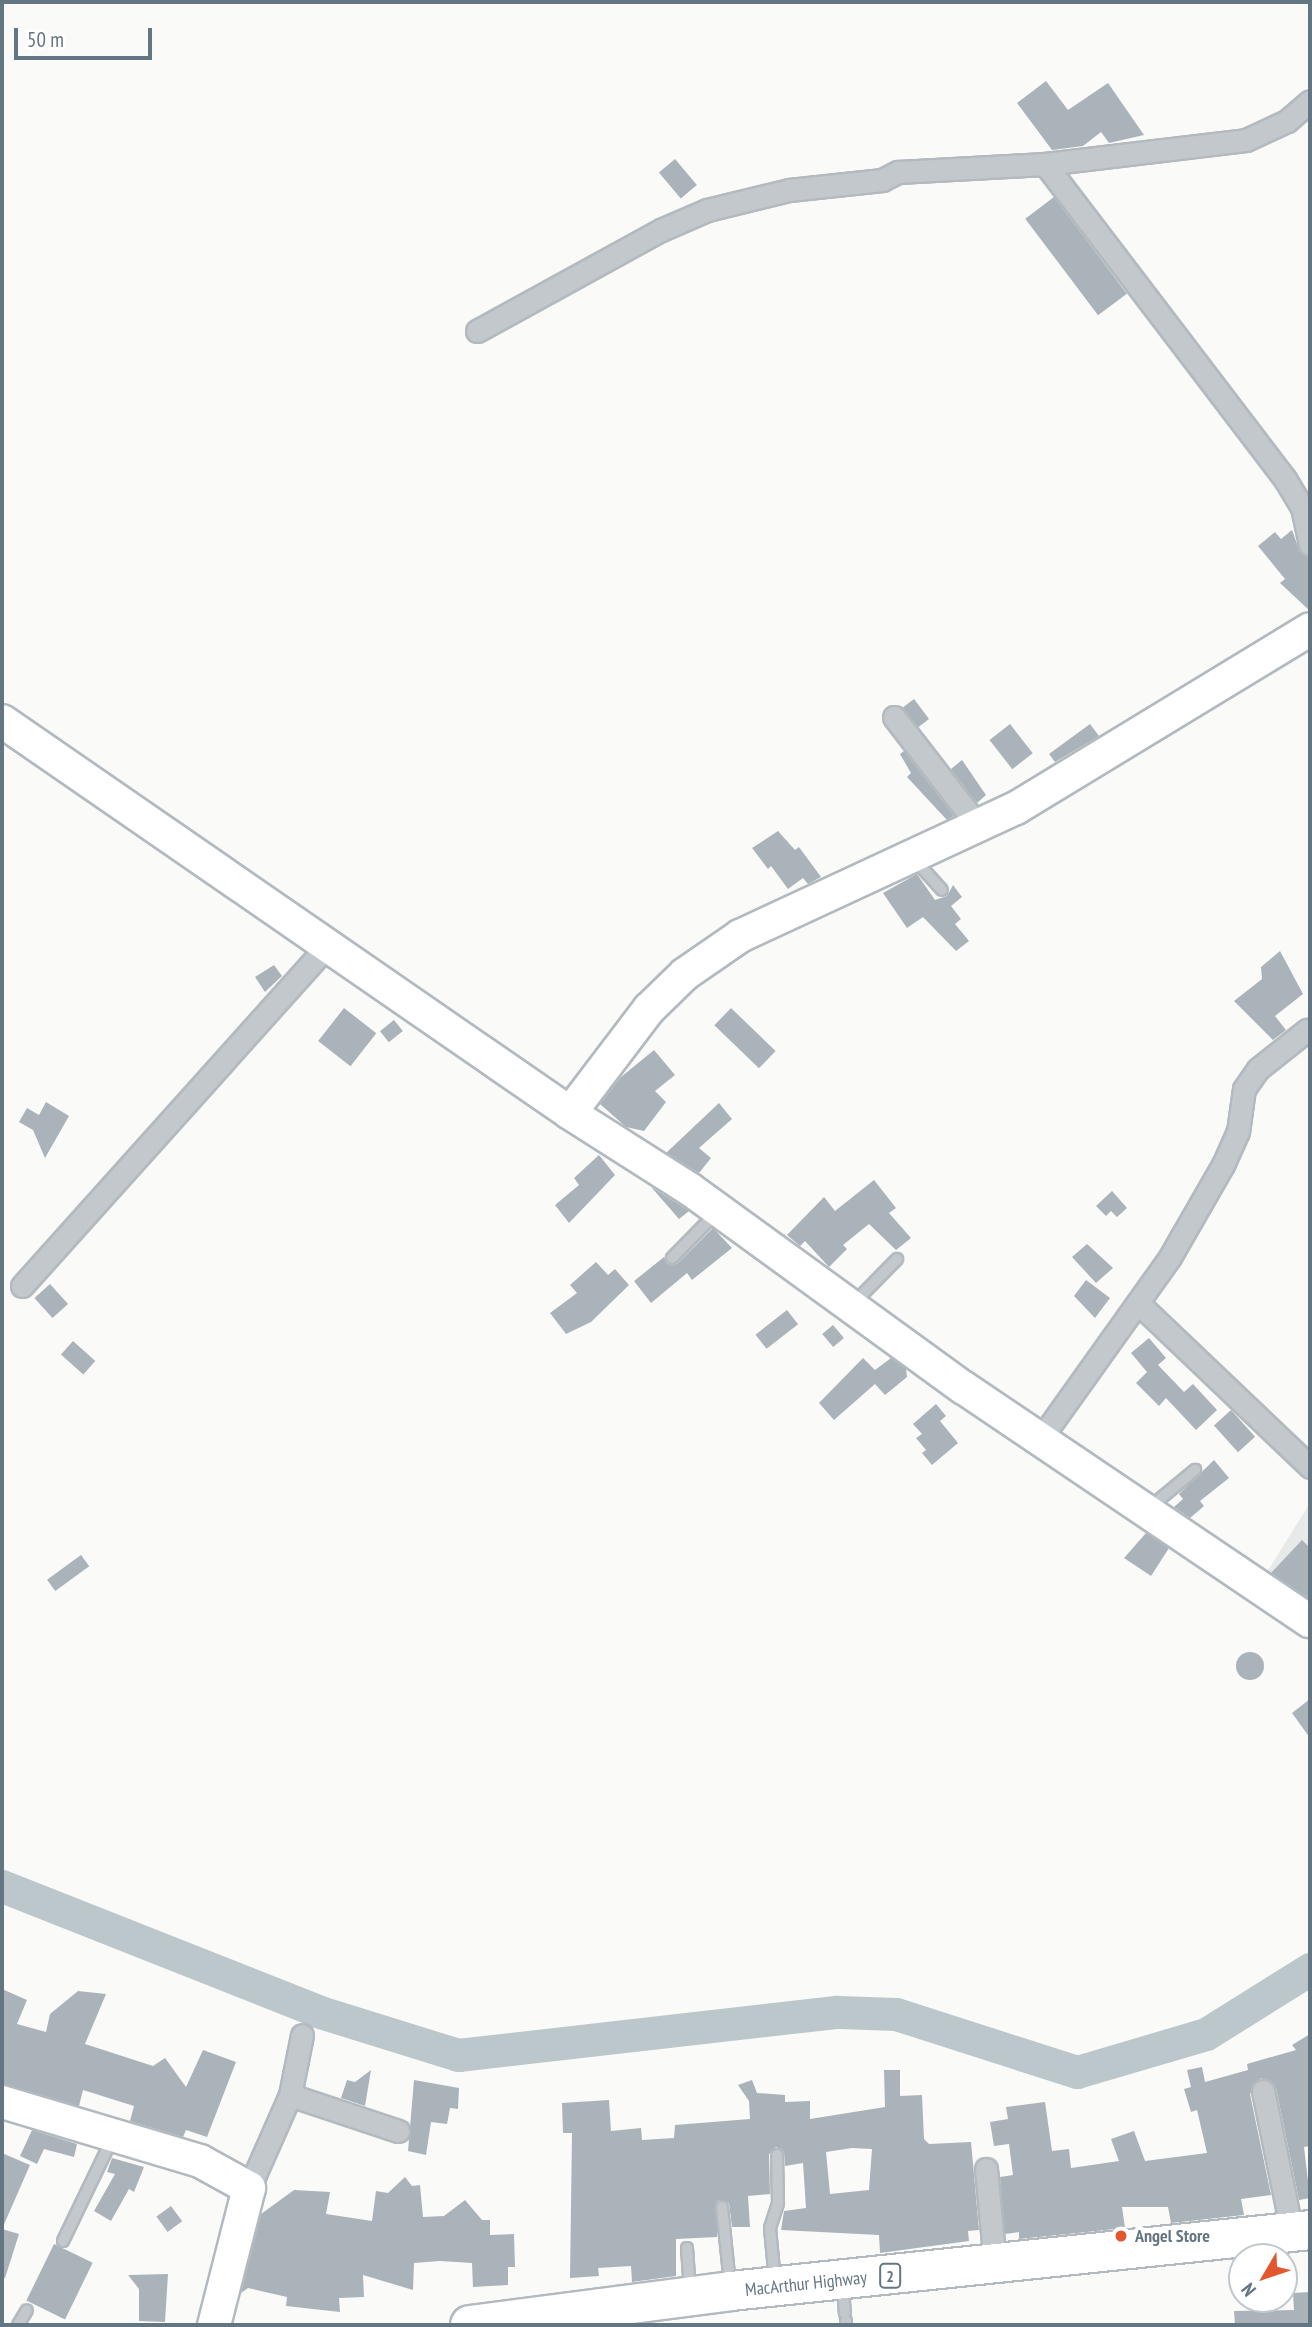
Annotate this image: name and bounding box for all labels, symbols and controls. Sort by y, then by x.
scale bar [18,14,156,58]
text: 50 m [27,26,64,53]
place label: Angel Store [1135,2225,1210,2247]
marker: Angel Store [1113,2228,1129,2244]
north arrow [1228,2243,1298,2313]
road number: 2 [878,2264,902,2288]
street label: MacArthur Highway [744,2267,868,2301]
text: N [1236,2278,1261,2302]

